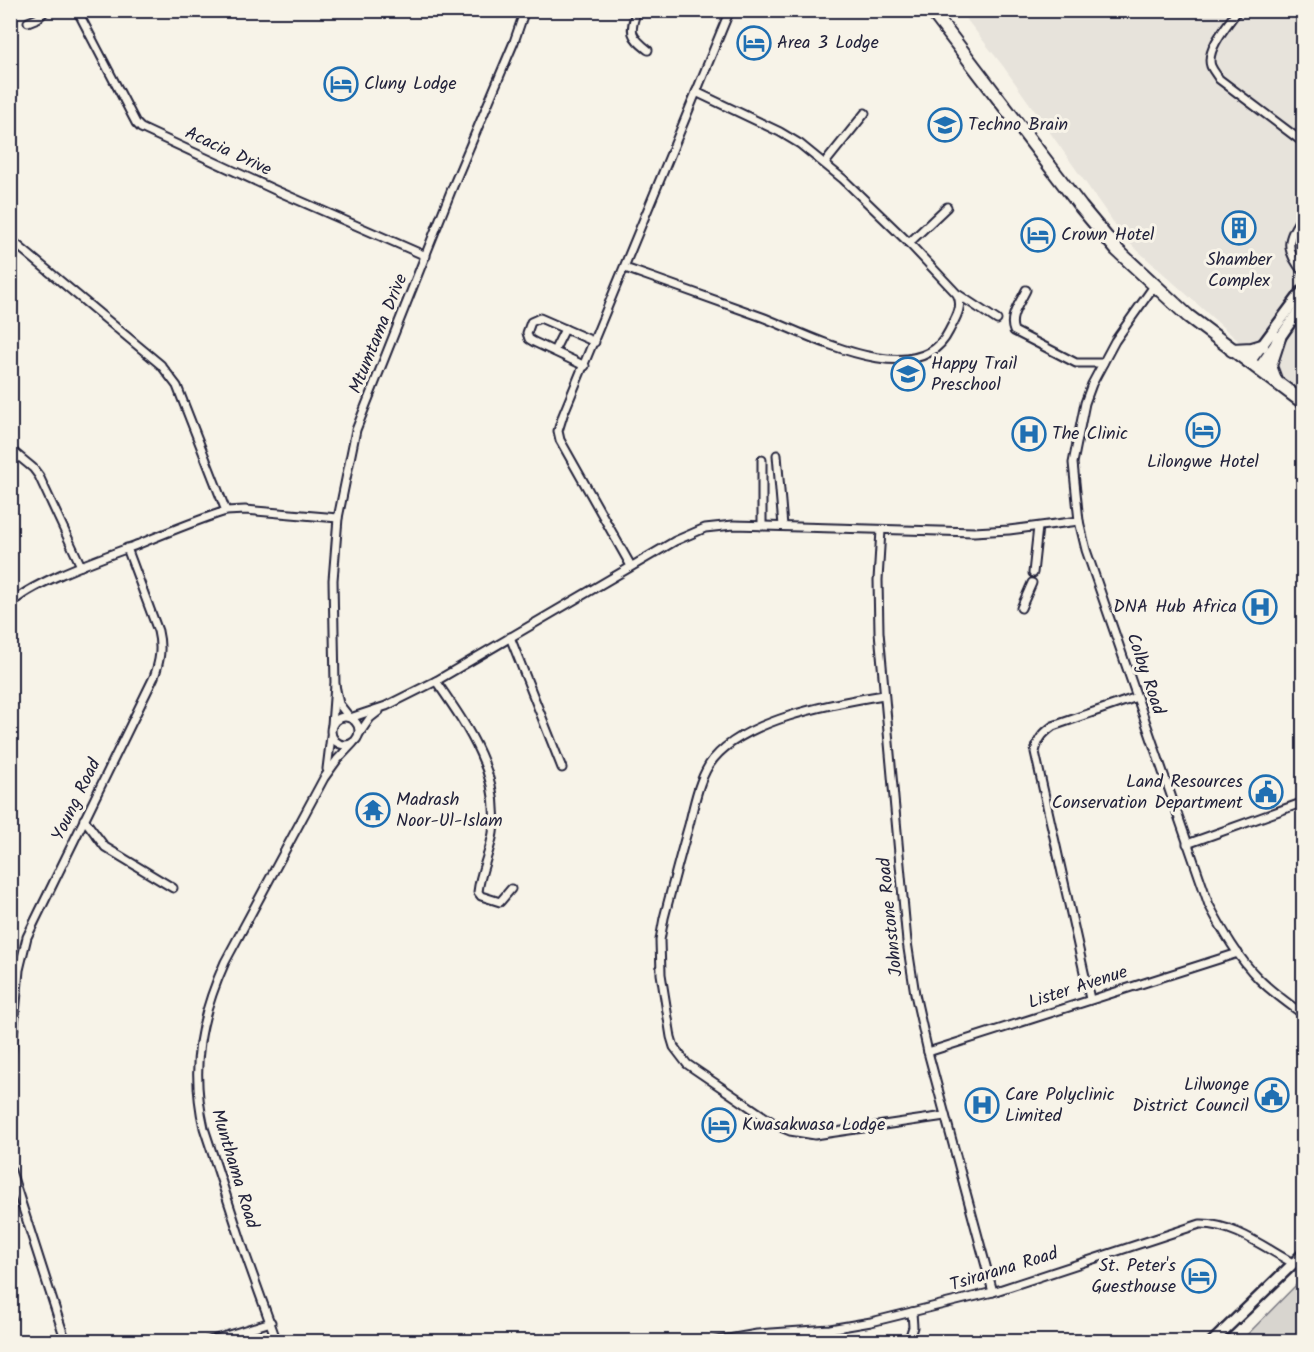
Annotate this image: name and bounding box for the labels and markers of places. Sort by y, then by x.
hotel icon: Area 3 Lodge [736,25,772,61]
place label: Area 3 Lodge [777,29,879,58]
hotel icon: Cluny Lodge [323,66,359,102]
place label: Cluny Lodge [364,70,457,99]
school or university icon: Techno Brain [927,107,963,143]
place label: Techno Brain [968,111,1068,140]
building icon: Shamber Complex [1221,210,1257,246]
hotel icon: Crown Hotel [1020,217,1056,253]
place label: Crown Hotel [1061,221,1155,250]
place label: Shamber Complex [1206,246,1273,296]
place label: Happy Trail Preschool [931,350,1018,400]
school or university icon: Happy Trail Preschool [890,356,926,392]
hotel icon: Lilongwe Hotel [1185,412,1221,448]
hospital icon: The Clinic [1011,416,1047,452]
place label: The Clinic [1052,420,1128,449]
place label: Lilongwe Hotel [1147,448,1260,477]
hospital icon: DNA Hub Africa [1242,589,1278,625]
place label: DNA Hub Africa [1113,593,1237,622]
place label: Land Resources Conservation Department [1052,768,1244,818]
public building icon: Land Resources Conservation Department [1248,774,1284,810]
place label: Madrash Noor-Ul-Islam [396,786,503,836]
temple icon: Madrash Noor-Ul-Islam [355,792,391,828]
place label: Lilwonge District Council [1132,1071,1250,1121]
public building icon: Lilwonge District Council [1254,1077,1290,1113]
place label: Care Polyclinic Limited [1005,1081,1115,1131]
hospital icon: Care Polyclinic Limited [964,1087,1000,1123]
hotel icon: Kwasakwasa Lodge [701,1107,737,1143]
place label: Kwasakwasa Lodge [742,1111,885,1140]
place label: St. Peter's Guesthouse [1091,1252,1176,1302]
hotel icon: St. Peter's Guesthouse [1181,1258,1217,1294]

